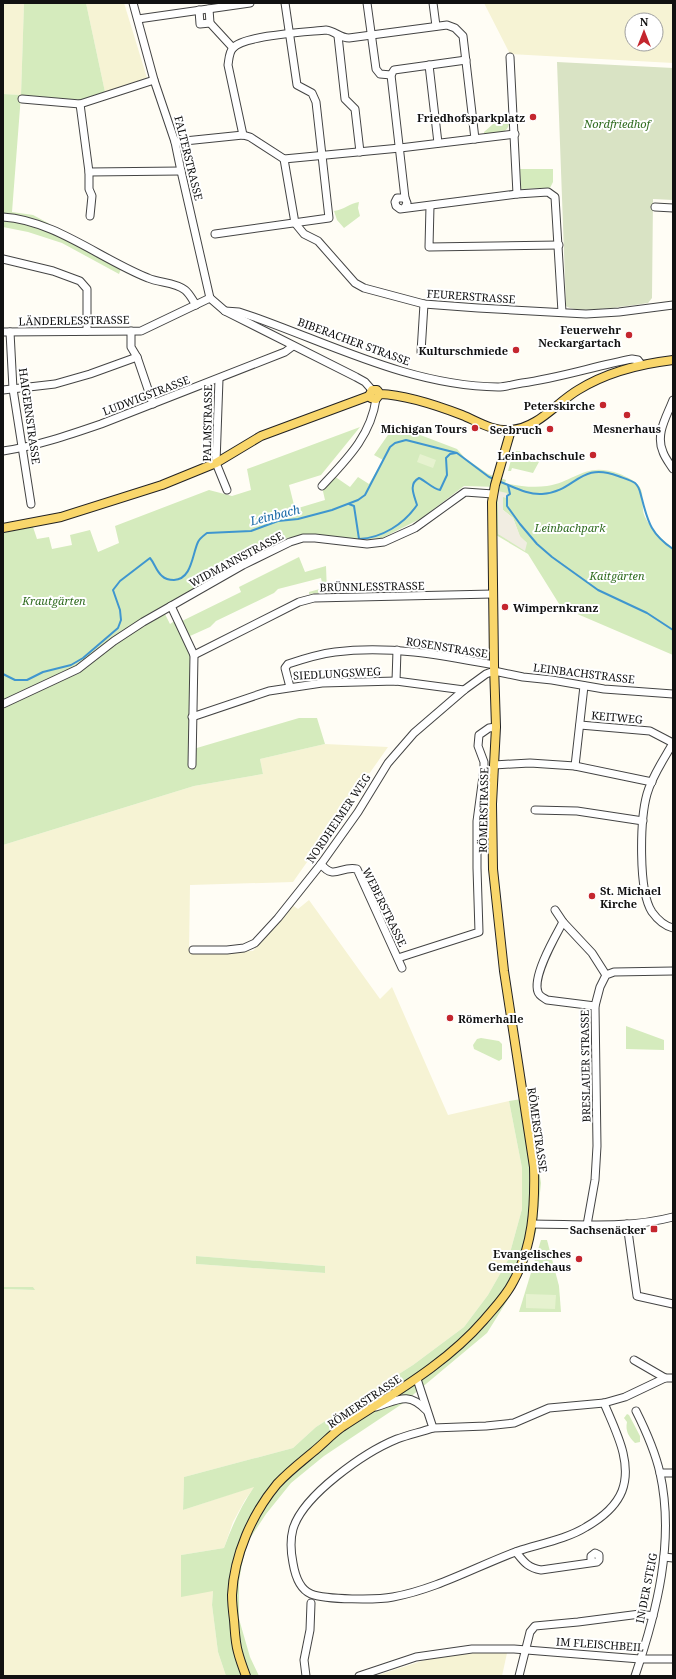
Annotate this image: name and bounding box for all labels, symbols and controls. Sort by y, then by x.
north arrow [624,12,664,52]
text: N [640,14,649,29]
place label: Friedhofsparkplatz [417,110,525,125]
marker: Friedhofsparkplatz [528,112,538,122]
street label: FALTERSTRASSE [171,114,207,202]
park label: Nordfriedhof [583,116,653,131]
street label: FEURERSTRASSE [426,285,516,307]
street label: LÄNDERLESSTRASSE [18,312,130,328]
street label: BIBERACHER STRASSE [296,314,412,368]
place label: Feuerwehr Neckargartach [538,322,622,350]
marker: Feuerwehr Neckargartach [624,330,634,340]
place label: Kulturschmiede [419,343,508,358]
marker: Kulturschmiede [511,345,521,355]
street label: HAIGERNSTRASSE [16,367,44,465]
street label: LUDWIGSTRASSE [100,371,192,419]
street label: PALMSTRASSE [199,384,215,462]
place label: Peterskirche [524,398,595,413]
marker: Peterskirche [598,400,608,410]
marker: Mesnerhaus [622,410,632,420]
place label: Michigan Tours [381,421,467,436]
place label: Mesnerhaus [593,421,661,436]
place label: Seebruch [490,422,543,437]
marker: Michigan Tours [470,423,480,433]
marker: Seebruch [545,424,555,434]
place label: Leinbachschule [498,448,585,463]
marker: Leinbachschule [588,450,598,460]
water label: Leinbach [247,501,302,530]
park label: Leinbachpark [534,520,606,535]
street label: WIDMANNSTRASSE [186,528,286,590]
park label: Kaitgärten [588,568,645,583]
street label: BRÜNNLESSTRASSE [319,578,425,594]
park label: Krautgärten [21,593,86,608]
place label: Wimpernkranz [513,600,598,615]
marker: Wimpernkranz [500,602,510,612]
street label: ROSENSTRASSE [405,633,489,661]
street label: LEINBACHSTRASSE [532,659,636,687]
street label: SIEDLUNGSWEG [293,663,381,683]
street label: KEITWEG [591,707,643,727]
street label: RÖMERSTRASSE [475,767,491,853]
street label: NORDHEIMER WEG [302,770,374,866]
street label: WEBERSTRASSE [359,865,411,949]
place label: St. Michael Kirche [600,883,661,911]
marker: St. Michael Kirche [587,891,597,901]
street label: BRESLAUER STRASSE [577,1009,593,1122]
place label: Römerhalle [458,1011,523,1026]
marker: Römerhalle [445,1013,455,1023]
street label: RÖMERSTRASSE [525,1086,551,1174]
place label: Sachsenäcker [570,1222,646,1237]
marker: Sachsenäcker [649,1224,659,1234]
place label: Evangelisches Gemeindehaus [488,1246,571,1274]
marker: Evangelisches Gemeindehaus [574,1254,584,1264]
street label: RÖMERSTRASSE [324,1371,404,1431]
street label: IN DER STEIG [632,1551,660,1625]
street label: IM FLEISCHBEIL [556,1633,644,1655]

